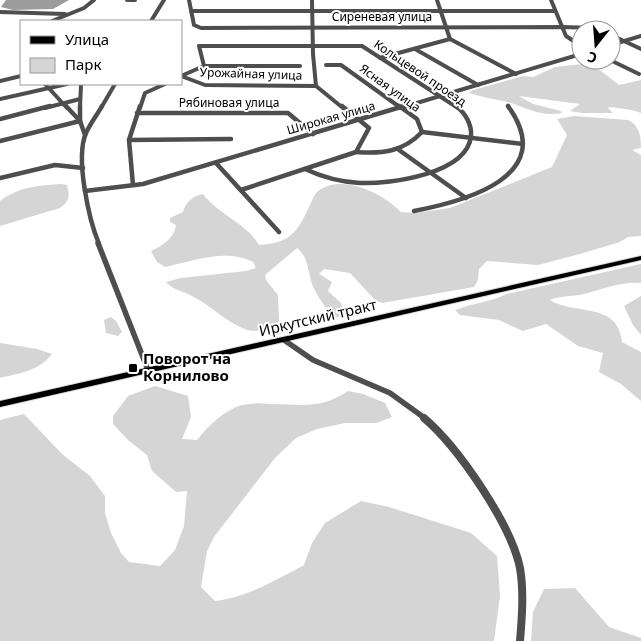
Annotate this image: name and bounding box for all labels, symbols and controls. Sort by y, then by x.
street label: Сиреневая улица [332,8,432,25]
legend [20,20,182,85]
north arrow [571,20,621,70]
text: Улица [65,29,109,49]
street label: Кольцевой проезд [371,35,470,110]
text: С [585,48,599,68]
text: Парк [65,54,101,74]
street label: Ясная улица [356,60,424,116]
street label: Урожайная улица [199,63,303,84]
street label: Рябиновая улица [179,94,279,111]
street label: Широкая улица [285,97,377,138]
street label: Иркутский тракт [257,294,379,340]
place label: Поворот на Корнилово [143,348,231,385]
marker: Поворот на Корнилово [127,362,139,374]

